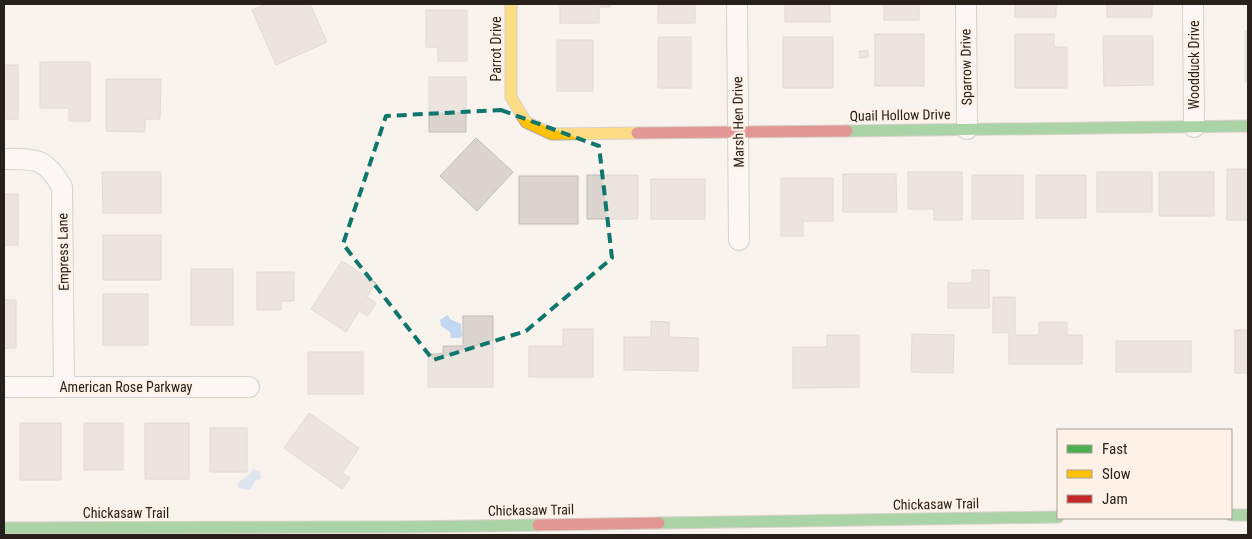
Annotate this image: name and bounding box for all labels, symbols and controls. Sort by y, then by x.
street label: Parrot Drive [488,16,504,82]
street label: Woodduck Drive [1186,20,1202,110]
street label: Sparrow Drive [957,28,975,105]
street label: Marsh Hen Drive [729,76,747,168]
street label: Quail Hollow Drive [849,106,951,124]
street label: Empress Lane [54,213,72,291]
street label: American Rose Parkway [60,379,193,395]
legend [1057,429,1232,519]
text: Fast [1102,440,1127,458]
text: Slow [1102,465,1131,483]
text: Jam [1102,490,1128,508]
street label: Chickasaw Trail [893,495,979,513]
street label: Chickasaw Trail [488,501,574,519]
street label: Chickasaw Trail [83,505,169,521]

